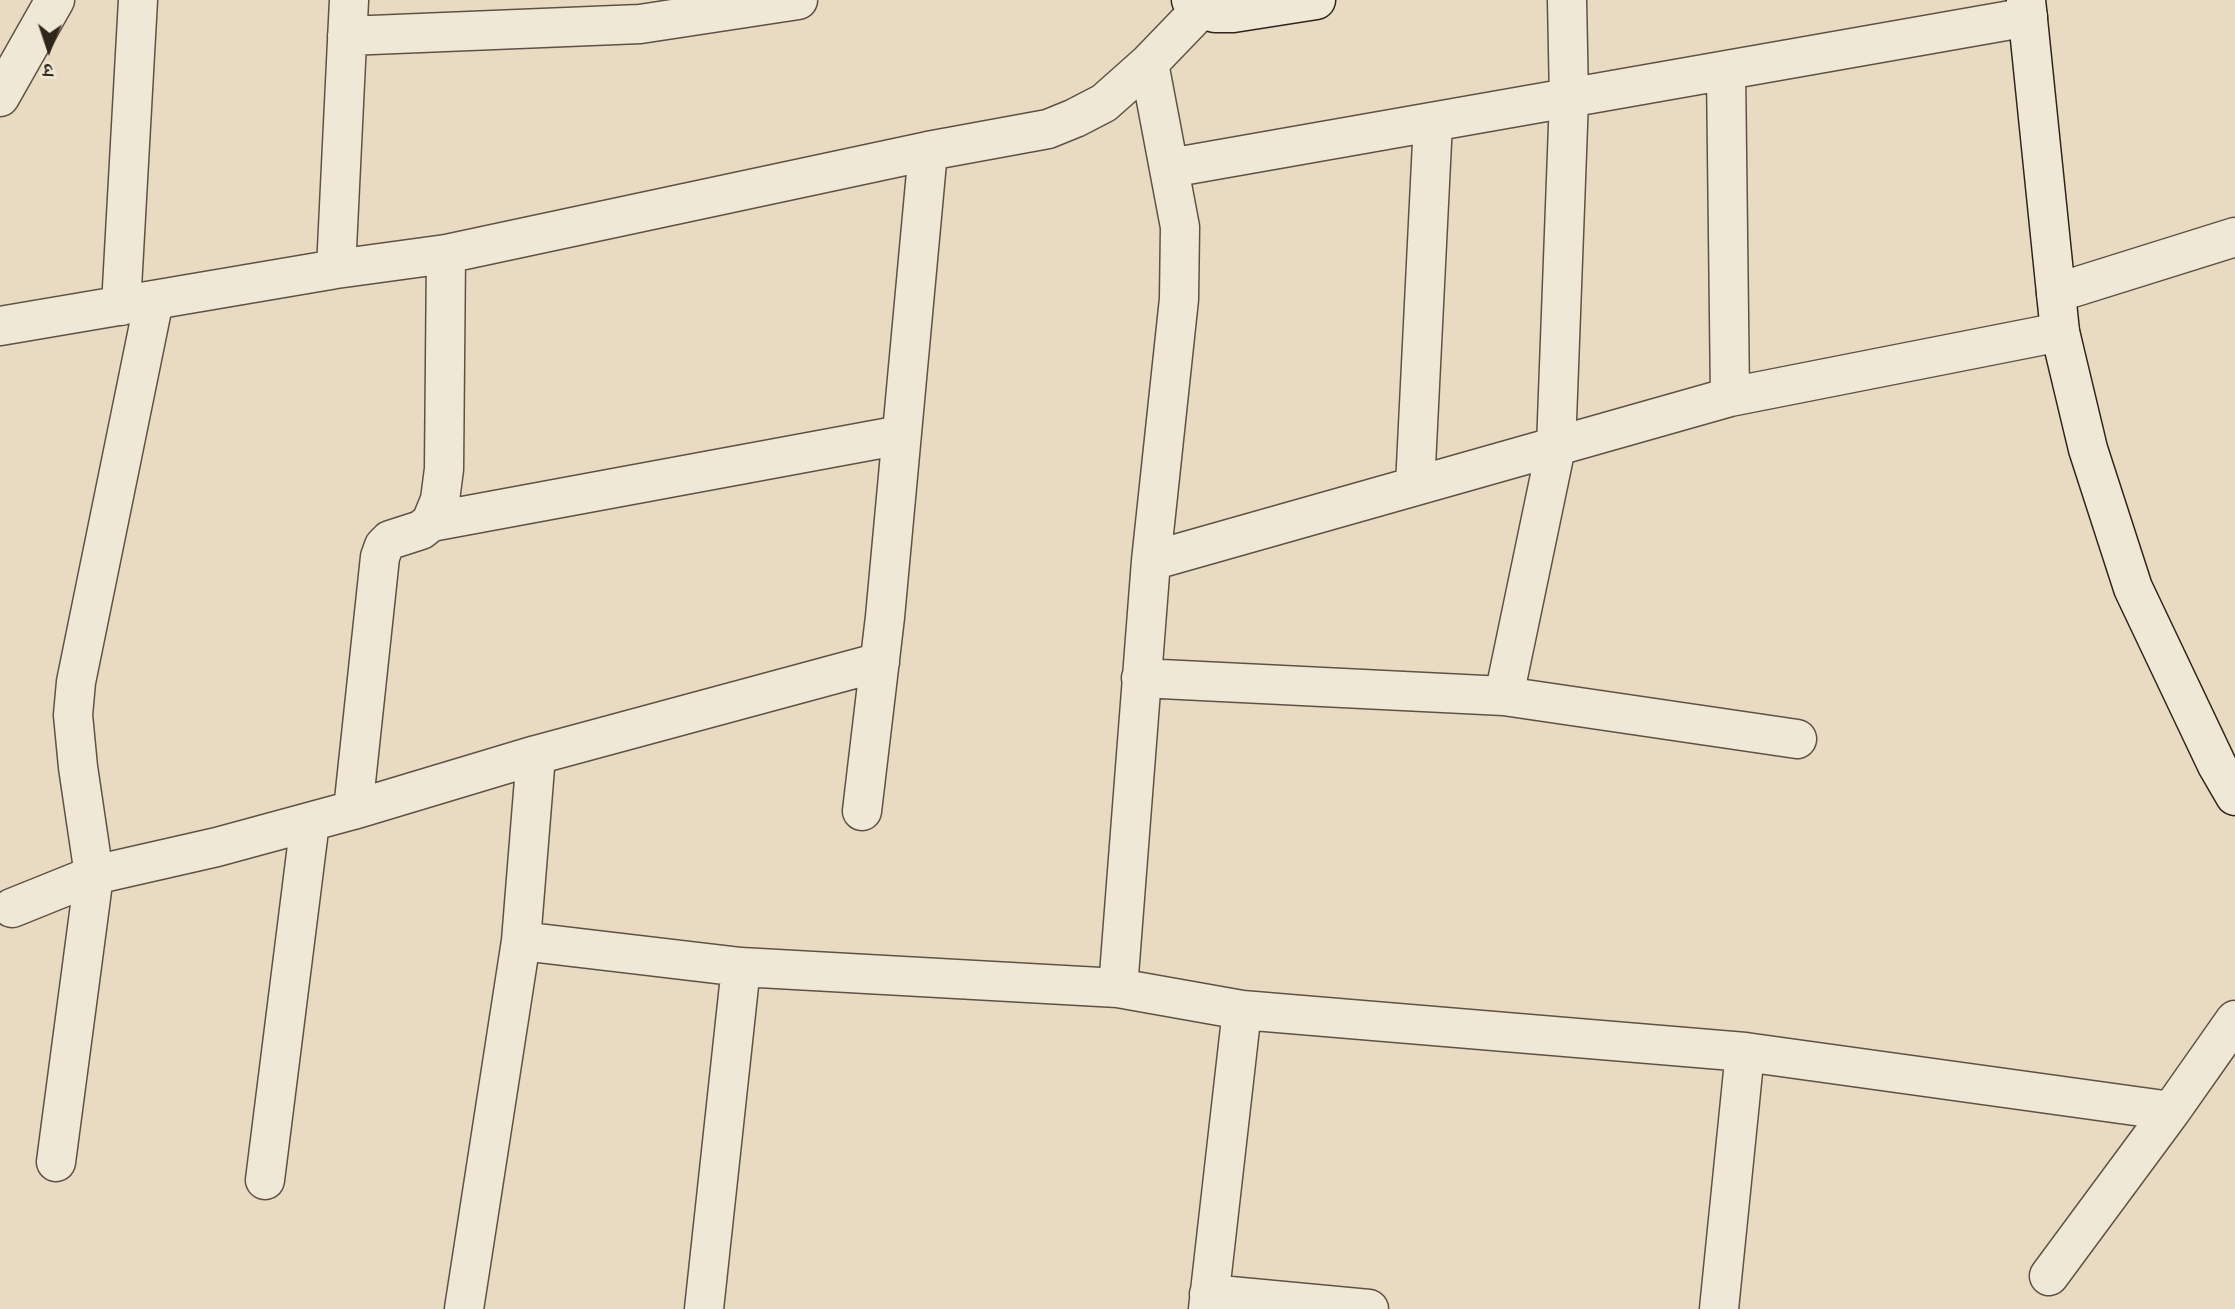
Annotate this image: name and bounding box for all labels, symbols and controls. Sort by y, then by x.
north arrow [14,14,84,84]
text: उ [43,57,54,83]

